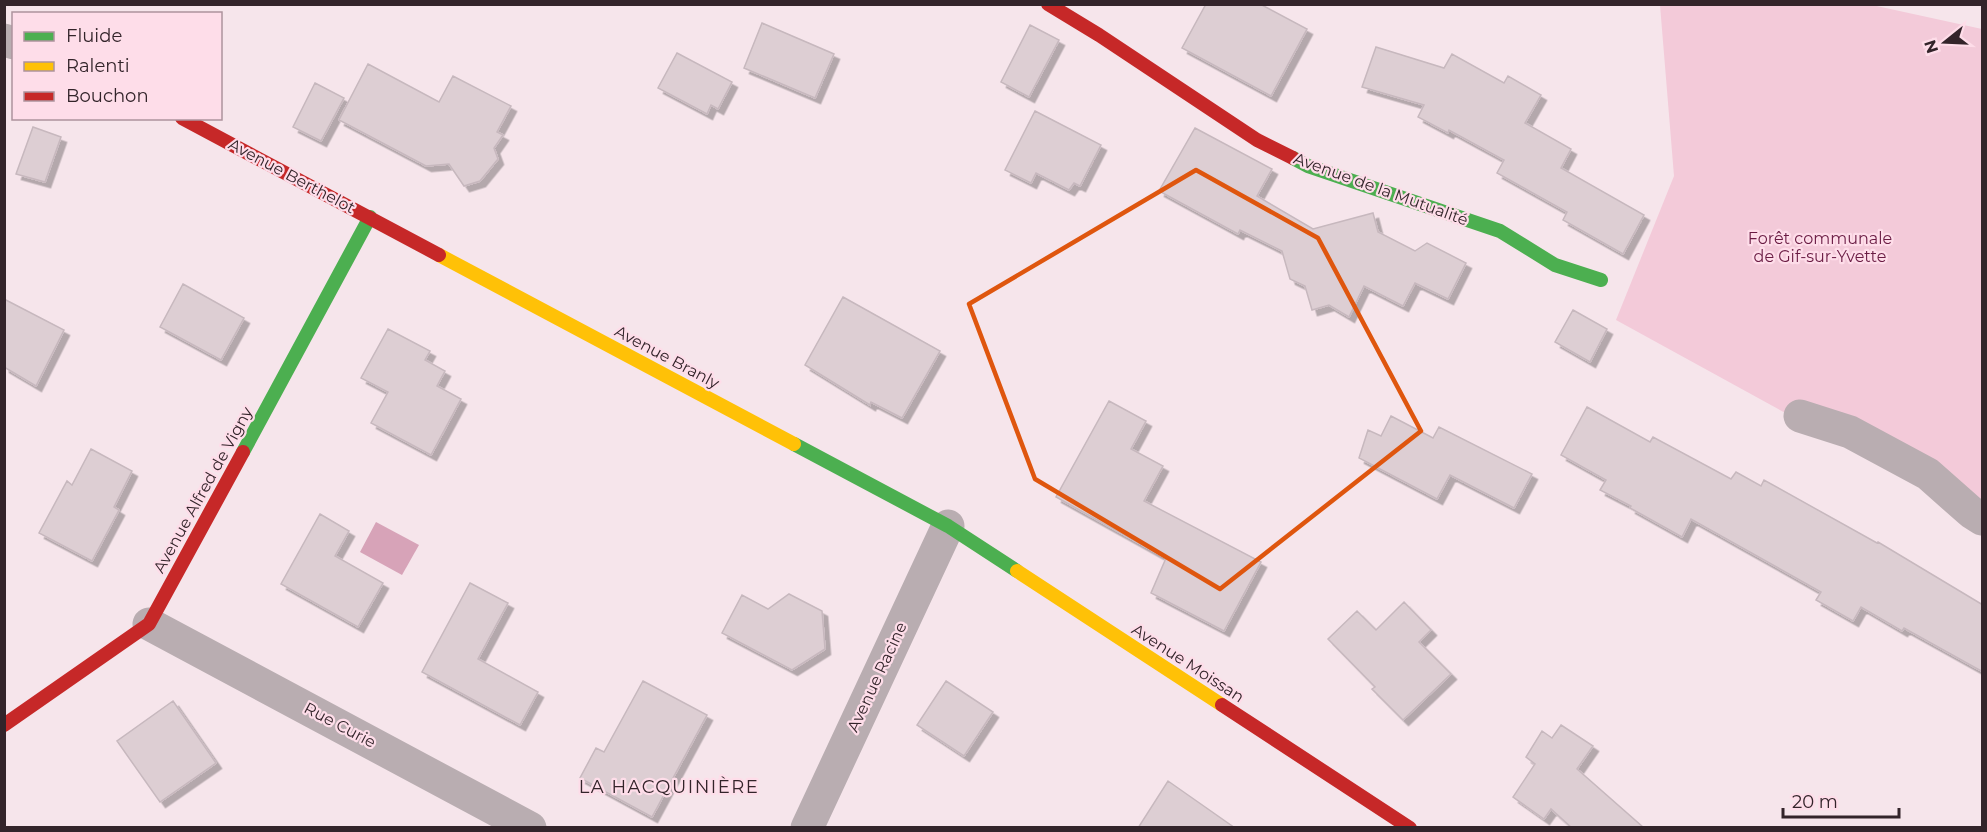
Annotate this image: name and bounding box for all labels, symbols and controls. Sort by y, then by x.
legend [12,12,222,120]
north arrow [1915,12,1975,72]
text: Fluide [66,25,122,47]
text: N [1920,37,1942,56]
text: Ralenti [66,55,130,77]
text: Bouchon [66,85,149,107]
street label: Avenue Berthelot [225,135,359,218]
street label: Avenue de la Mutualité [1291,149,1471,229]
park label: Forêt communale de Gif-sur-Yvette [1748,229,1892,266]
street label: Avenue Branly [612,321,723,393]
street label: Avenue Alfred de Vigny [149,403,257,576]
street label: Avenue Racine [843,619,911,735]
street label: Avenue Moissan [1128,620,1248,706]
street label: Rue Curie [301,698,379,752]
district label: LA HACQUINIÈRE [579,776,759,798]
scale bar [1783,781,1898,819]
text: 20 m [1792,791,1838,813]

